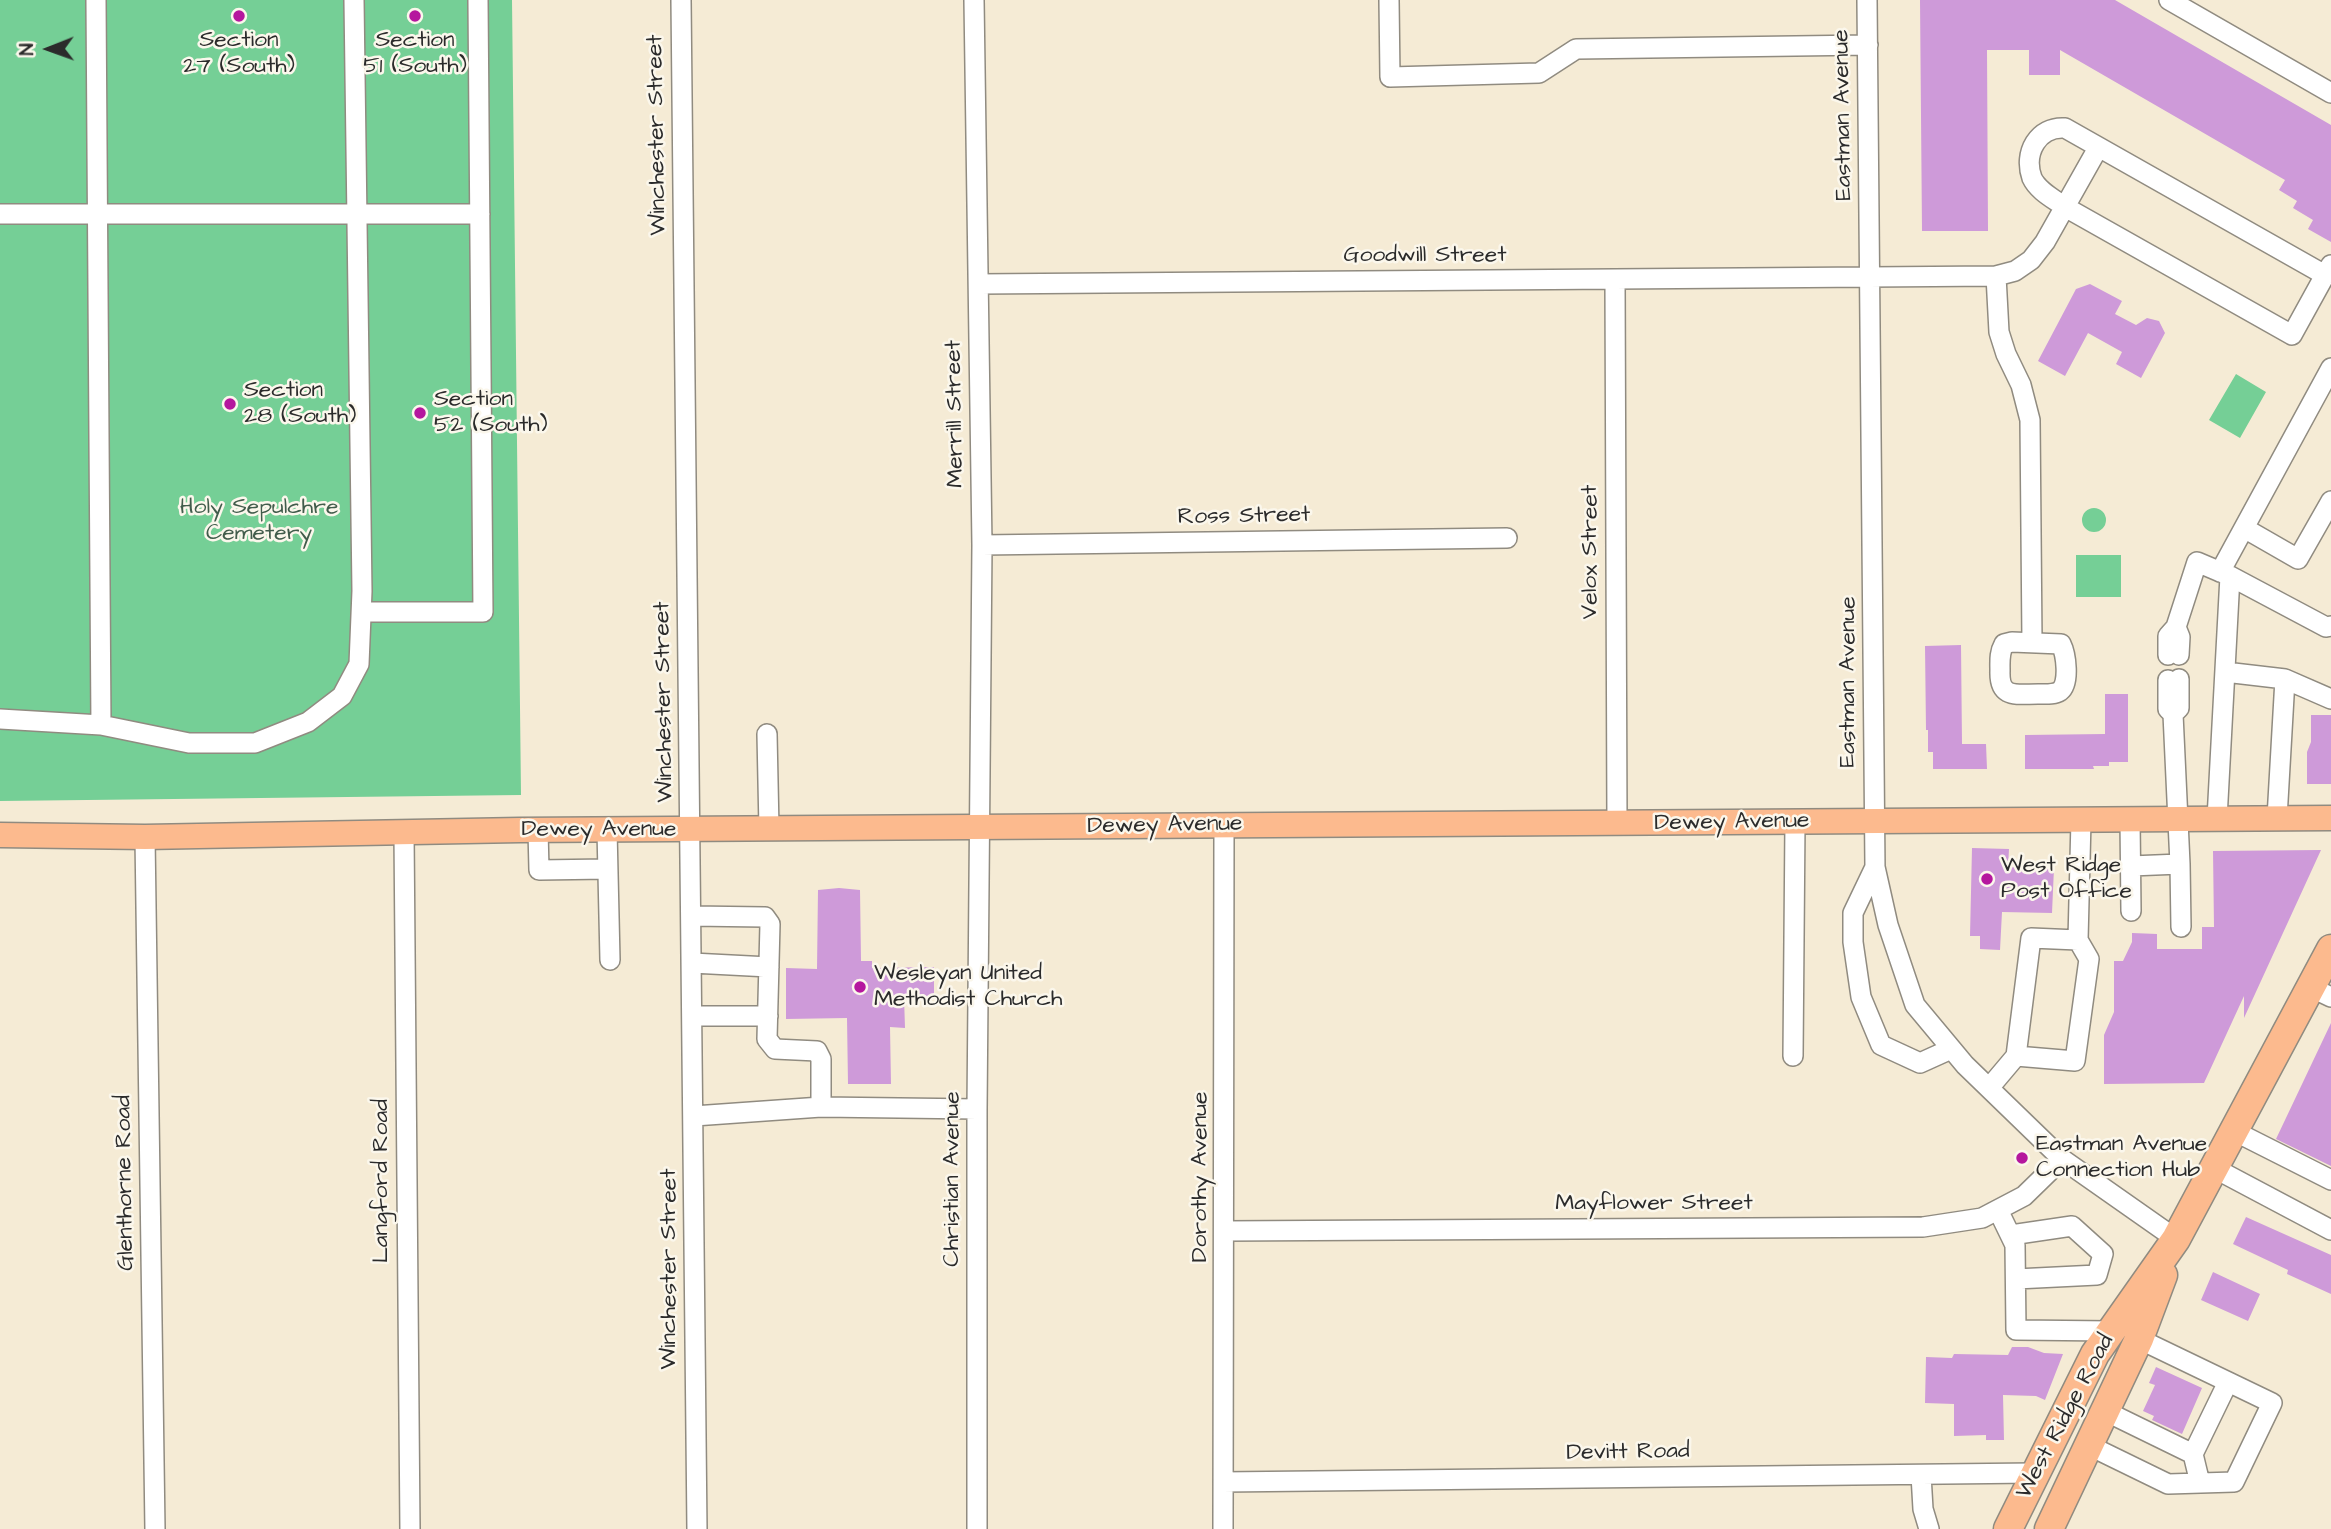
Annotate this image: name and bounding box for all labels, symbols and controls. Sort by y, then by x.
marker: Section 27 (South) [231,8,247,24]
marker: Section 51 (South) [407,8,423,24]
north arrow [14,14,84,84]
place label: Section 27 (South) [183,27,295,81]
place label: Section 51 (South) [363,27,467,81]
street label: Eastman Avenue [1829,29,1859,201]
street label: Winchester Street [642,34,674,236]
text: N [14,43,41,56]
street label: Goodwill Street [1343,242,1507,270]
street label: Merrill Street [941,340,971,488]
place label: Section 28 (South) [244,377,356,431]
place label: Section 52 (South) [434,386,548,440]
marker: Section 28 (South) [222,396,238,412]
marker: Section 52 (South) [412,405,428,421]
street label: Velox Street [1577,485,1605,619]
park label: Holy Sepulchre Cemetery [180,494,338,548]
street label: Ross Street [1177,502,1311,532]
street label: Eastman Avenue [1835,596,1863,768]
street label: Winchester Street [649,601,681,803]
street label: Dewey Avenue [1654,808,1810,838]
street label: Dewey Avenue [1087,811,1243,841]
street label: Dewey Avenue [522,816,676,844]
place label: West Ridge Post Office [2001,852,2132,906]
marker: West Ridge Post Office [1979,871,1995,887]
place label: Wesleyan United Methodist Church [874,960,1062,1014]
marker: Wesleyan United Methodist Church [852,979,868,995]
street label: Christian Avenue [939,1091,967,1267]
street label: Dorothy Avenue [1187,1092,1215,1262]
street label: Glenthorne Road [111,1095,141,1271]
street label: Langford Road [368,1099,396,1263]
place label: Eastman Avenue Connection Hub [2036,1131,2207,1185]
marker: Eastman Avenue Connection Hub [2014,1150,2030,1166]
street label: Winchester Street [656,1168,684,1370]
street label: Mayflower Street [1555,1190,1753,1218]
street label: West Ridge Road [2011,1330,2121,1504]
street label: Devitt Road [1566,1438,1690,1468]

